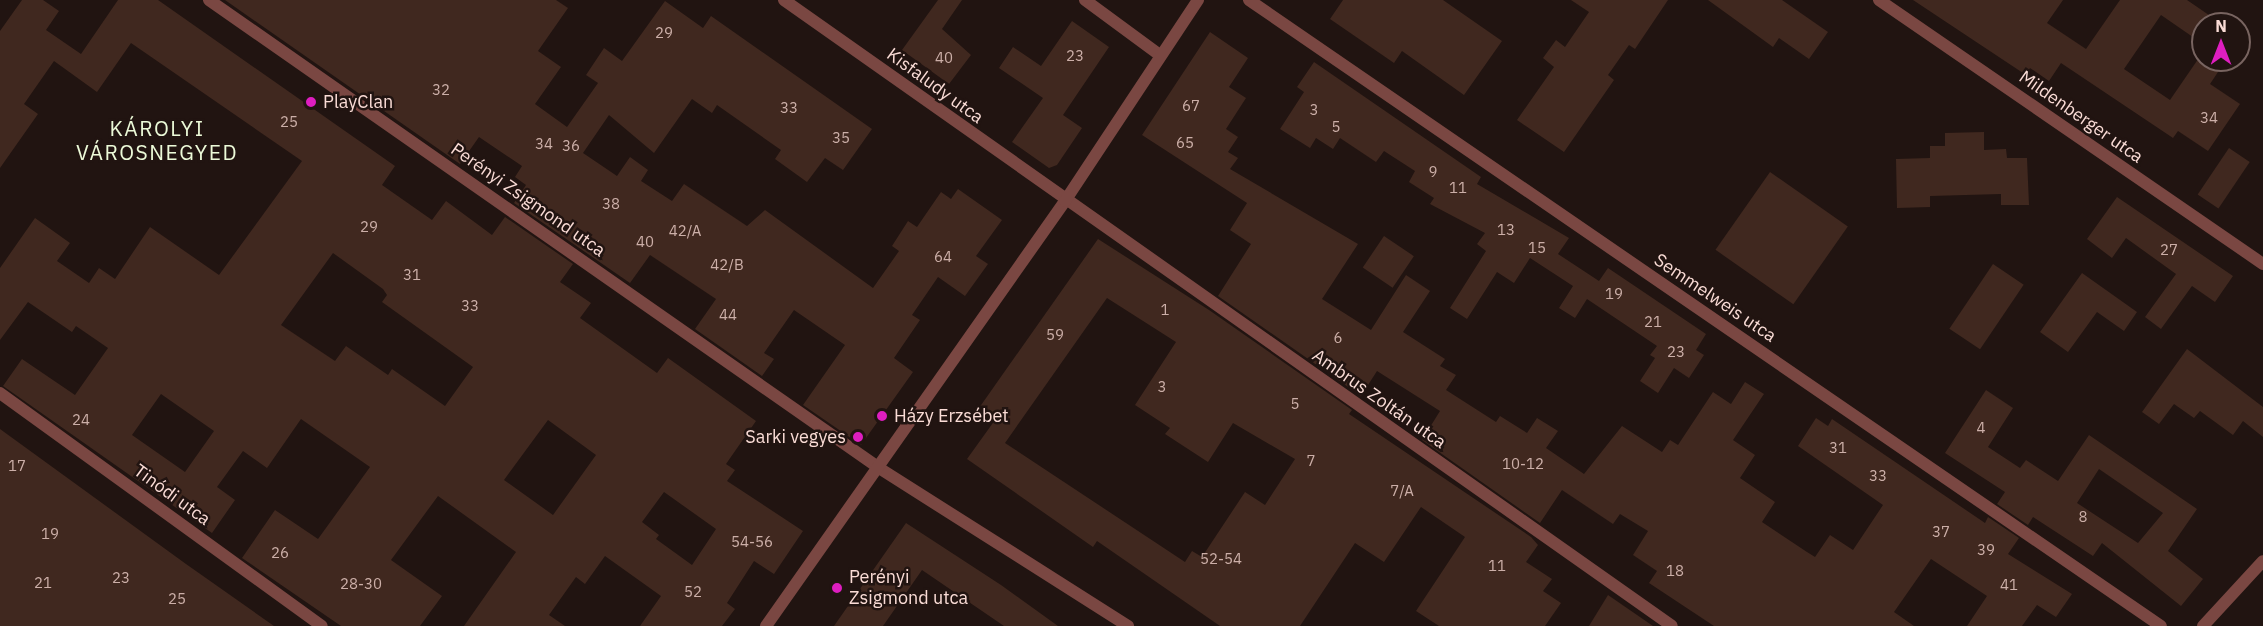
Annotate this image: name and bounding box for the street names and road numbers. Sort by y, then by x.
street label: Kisfaludy utca [883,44,987,128]
street label: Mildenberger utca [2015,66,2147,168]
street label: Perényi Zsigmond utca [447,138,609,262]
street label: Semmelweis utca [1650,249,1780,347]
street label: Ambrus Zoltán utca [1308,345,1450,453]
street label: Tinódi utca [129,460,215,530]

